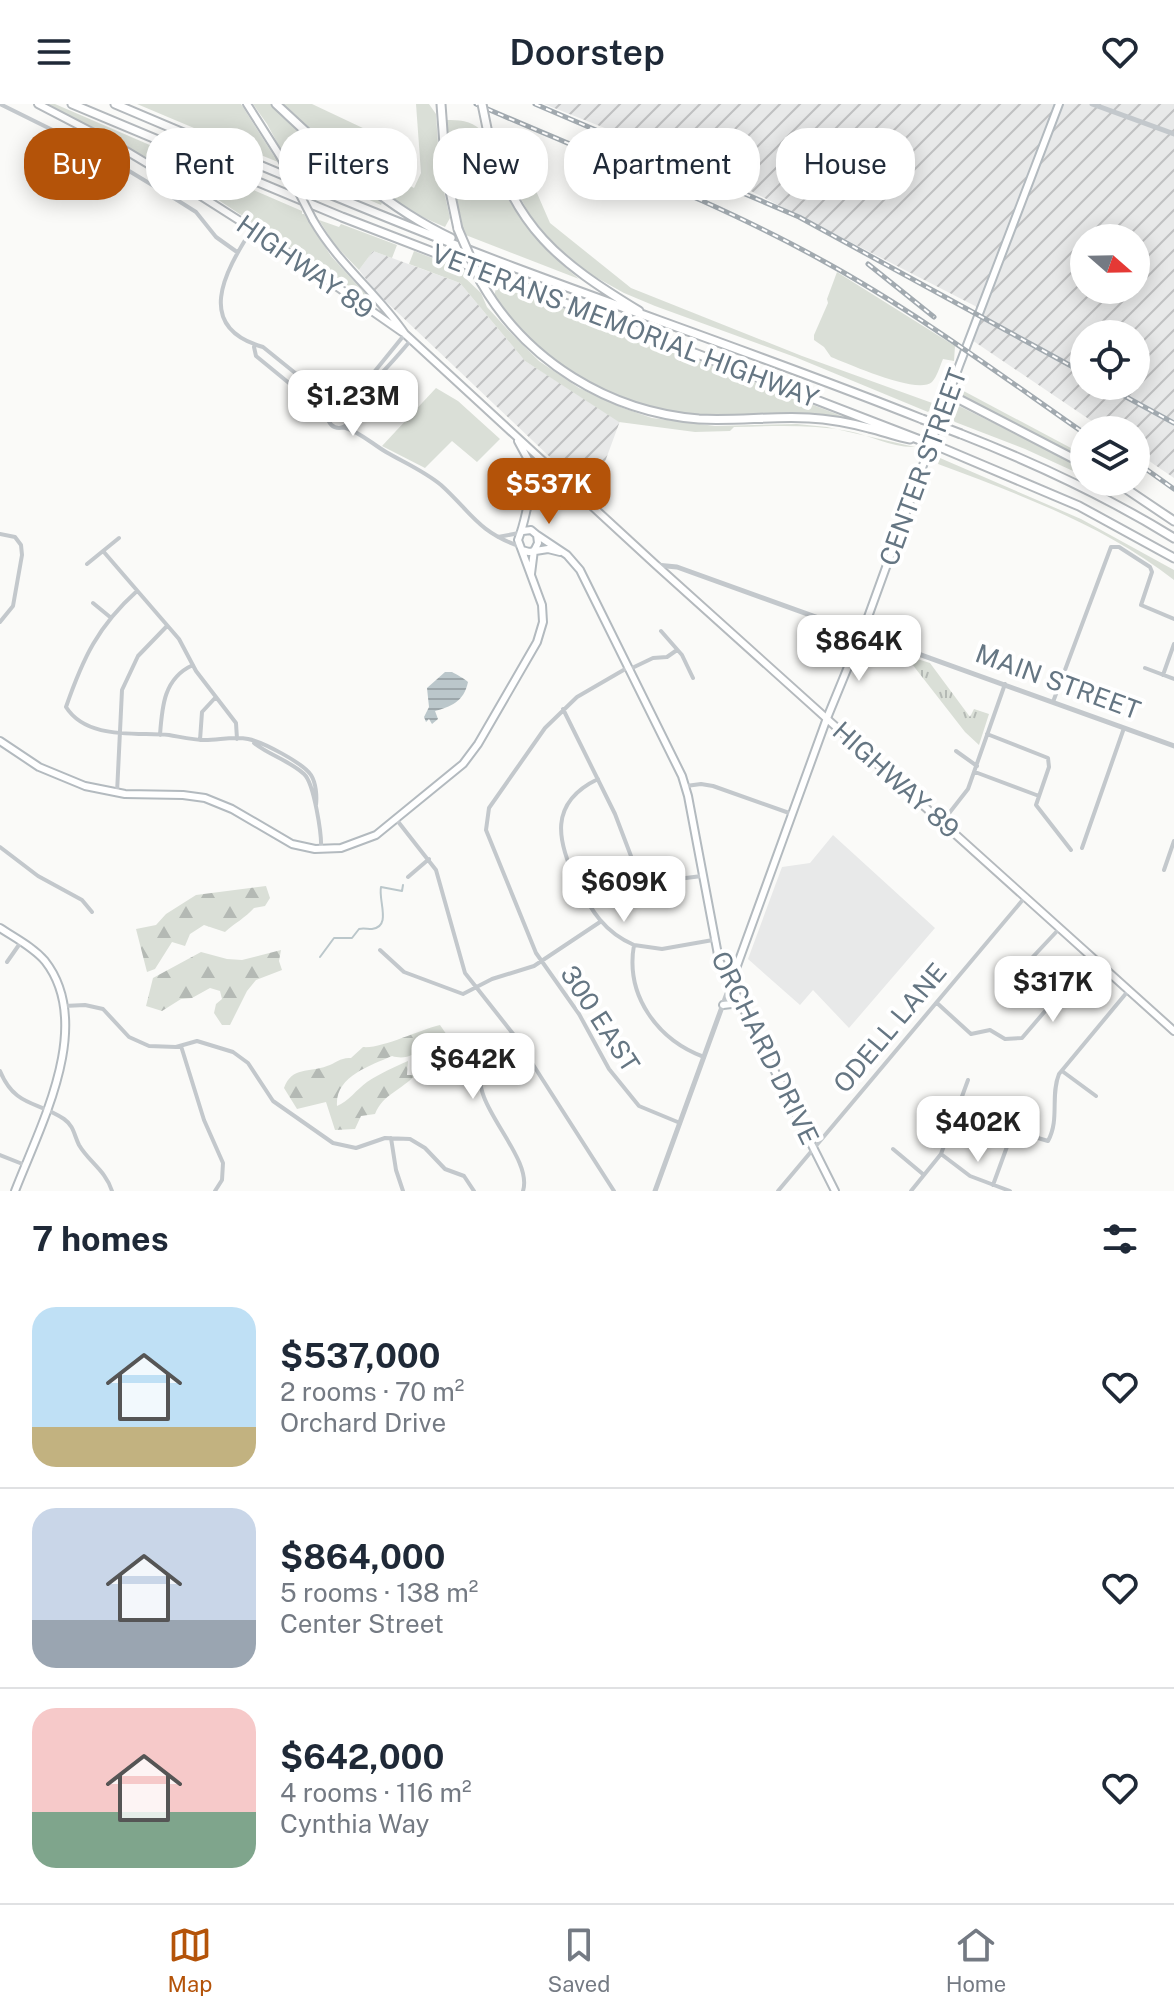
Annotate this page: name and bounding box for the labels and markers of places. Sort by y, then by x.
pin: $1.23M [288,370,418,438]
pin: $537K [493,458,605,526]
pin: $864K [803,615,915,683]
pin: $609K [568,856,680,924]
pin: $317K [997,956,1109,1024]
pin: $642K [417,1033,529,1101]
pin: $402K [922,1096,1034,1164]

